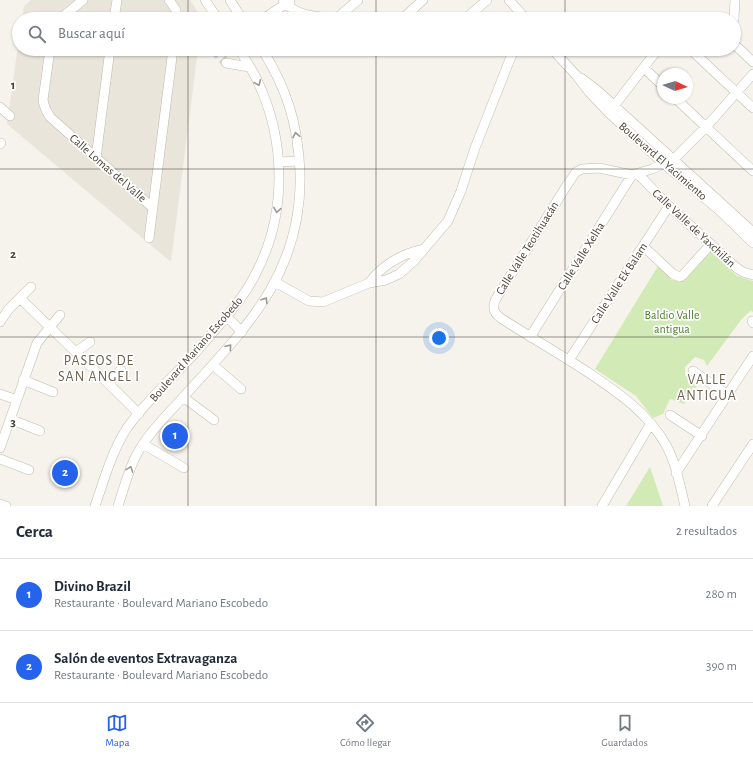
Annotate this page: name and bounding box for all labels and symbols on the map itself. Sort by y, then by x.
north arrow [657,68,693,104]
text: 1 [11,79,15,92]
one-way arrow [253,79,261,86]
street label: Boulevard El Yacimiento [617,120,709,202]
street label: Calle Lomas del Valle [67,132,149,204]
one-way arrow [293,132,301,138]
street label: Calle Valle de Yaxchilán [650,187,738,269]
street label: Calle Valle Teotihuacán [493,199,561,297]
one-way arrow [273,207,282,213]
street label: Calle Valle Xelha [555,220,607,292]
street label: Calle Valle Ek Balam [588,241,650,325]
text: 2 [10,248,16,261]
street label: Boulevard Mariano Escobedo [147,294,245,404]
one-way arrow [260,297,267,304]
park label: Baldio Valle antigua [644,309,700,335]
your location [429,328,449,348]
one-way arrow [224,344,231,351]
district label: PASEOS DE SAN ANGEL I [58,354,140,384]
district label: VALLE ANTIGUA [677,373,737,403]
text: 3 [10,416,16,429]
pin: 1 [162,421,188,451]
pin: 2 [52,458,78,488]
one-way arrow [126,466,134,473]

